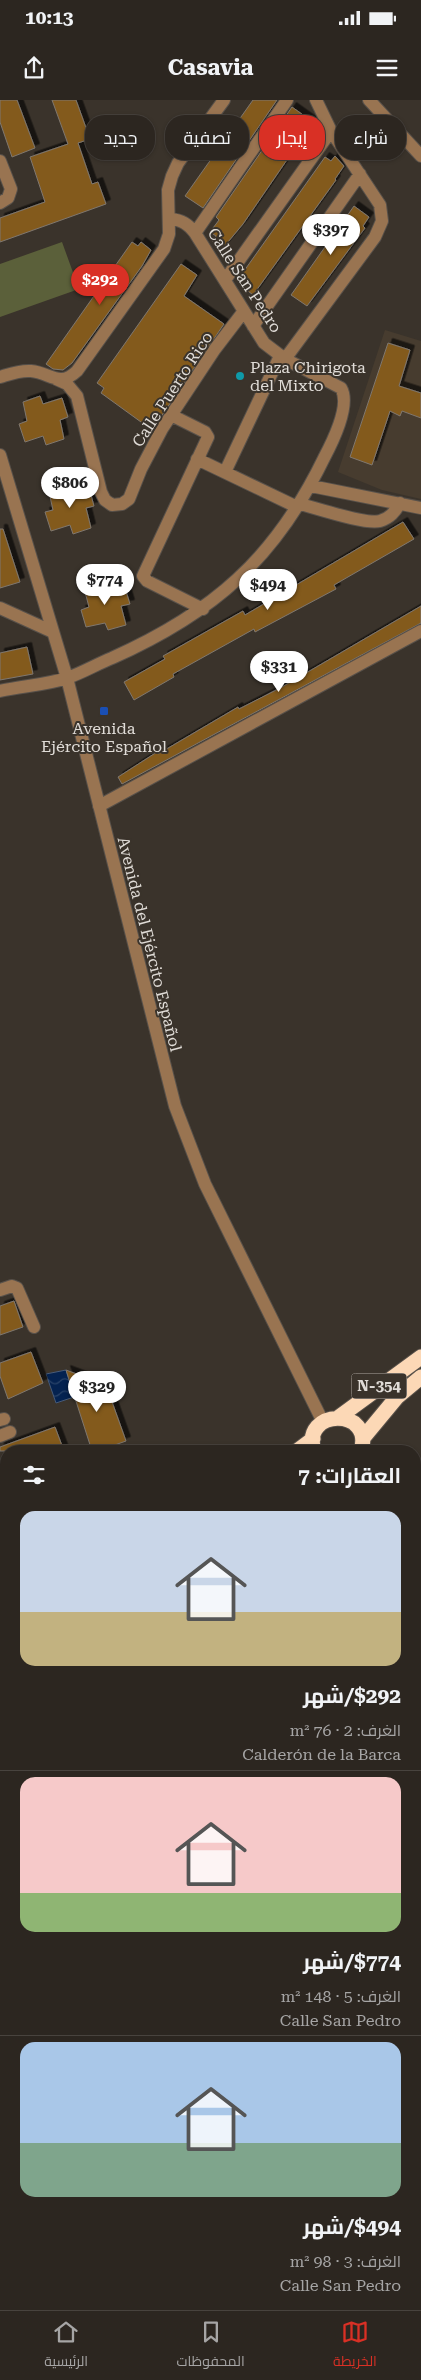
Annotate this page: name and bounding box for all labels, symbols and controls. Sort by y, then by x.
text: 10:13 [25,6,74,29]
icon: share [20,54,48,82]
icon: menu [373,54,401,82]
text: Casavia [168,55,253,80]
chip: جديد [85,115,155,160]
chip: تصفية [165,115,249,160]
chip: إيجار [259,115,325,160]
chip: شراء [335,115,406,160]
pin: $397 [301,214,361,256]
text: $397 [313,220,349,239]
street label: Calle San Pedro [204,224,286,336]
pin: $292 [70,264,130,306]
text: $292 [82,270,118,289]
street label: Calle Puerto Rico [128,328,217,450]
place label: Plaza Chirigota del Mixto [250,358,366,395]
marker: Plaza Chirigota del Mixto [234,370,246,382]
pin: $806 [40,466,100,509]
text: $806 [52,473,88,492]
pin: $774 [75,564,135,606]
pin: $494 [238,568,298,611]
text: $774 [87,570,123,589]
text: $494 [250,575,286,594]
pin: $331 [249,650,309,693]
text: $331 [261,657,297,676]
marker: Avenida Ejército Español [98,705,110,717]
place label: Avenida Ejército Español [41,719,167,756]
street label: Avenida del Ejército Español [114,835,185,1054]
pin: $329 [67,1370,127,1413]
road number: N-354 [352,1374,406,1398]
text: $329 [79,1377,115,1396]
icon: filters [20,1461,48,1489]
text: العقارات: 7 [298,1464,401,1488]
icon: home [166,1544,256,1634]
text: $292/شهر [303,1684,401,1708]
text: الغرف: 2 · 76 m² [290,1721,401,1740]
text: Calderón de la Barca [242,1745,401,1764]
icon: home [166,1809,256,1899]
text: $774/شهر [303,1950,401,1974]
text: الغرف: 5 · 148 m² [281,1987,401,2006]
text: Calle San Pedro [280,2011,401,2030]
icon: home [166,2074,256,2164]
text: $494/شهر [303,2215,401,2239]
text: الغرف: 3 · 98 m² [290,2252,401,2271]
text: Calle San Pedro [280,2276,401,2295]
tab: الرئيسية [44,2318,88,2374]
tab: المحفوظات [177,2318,245,2374]
tab: الخريطة [333,2318,377,2374]

